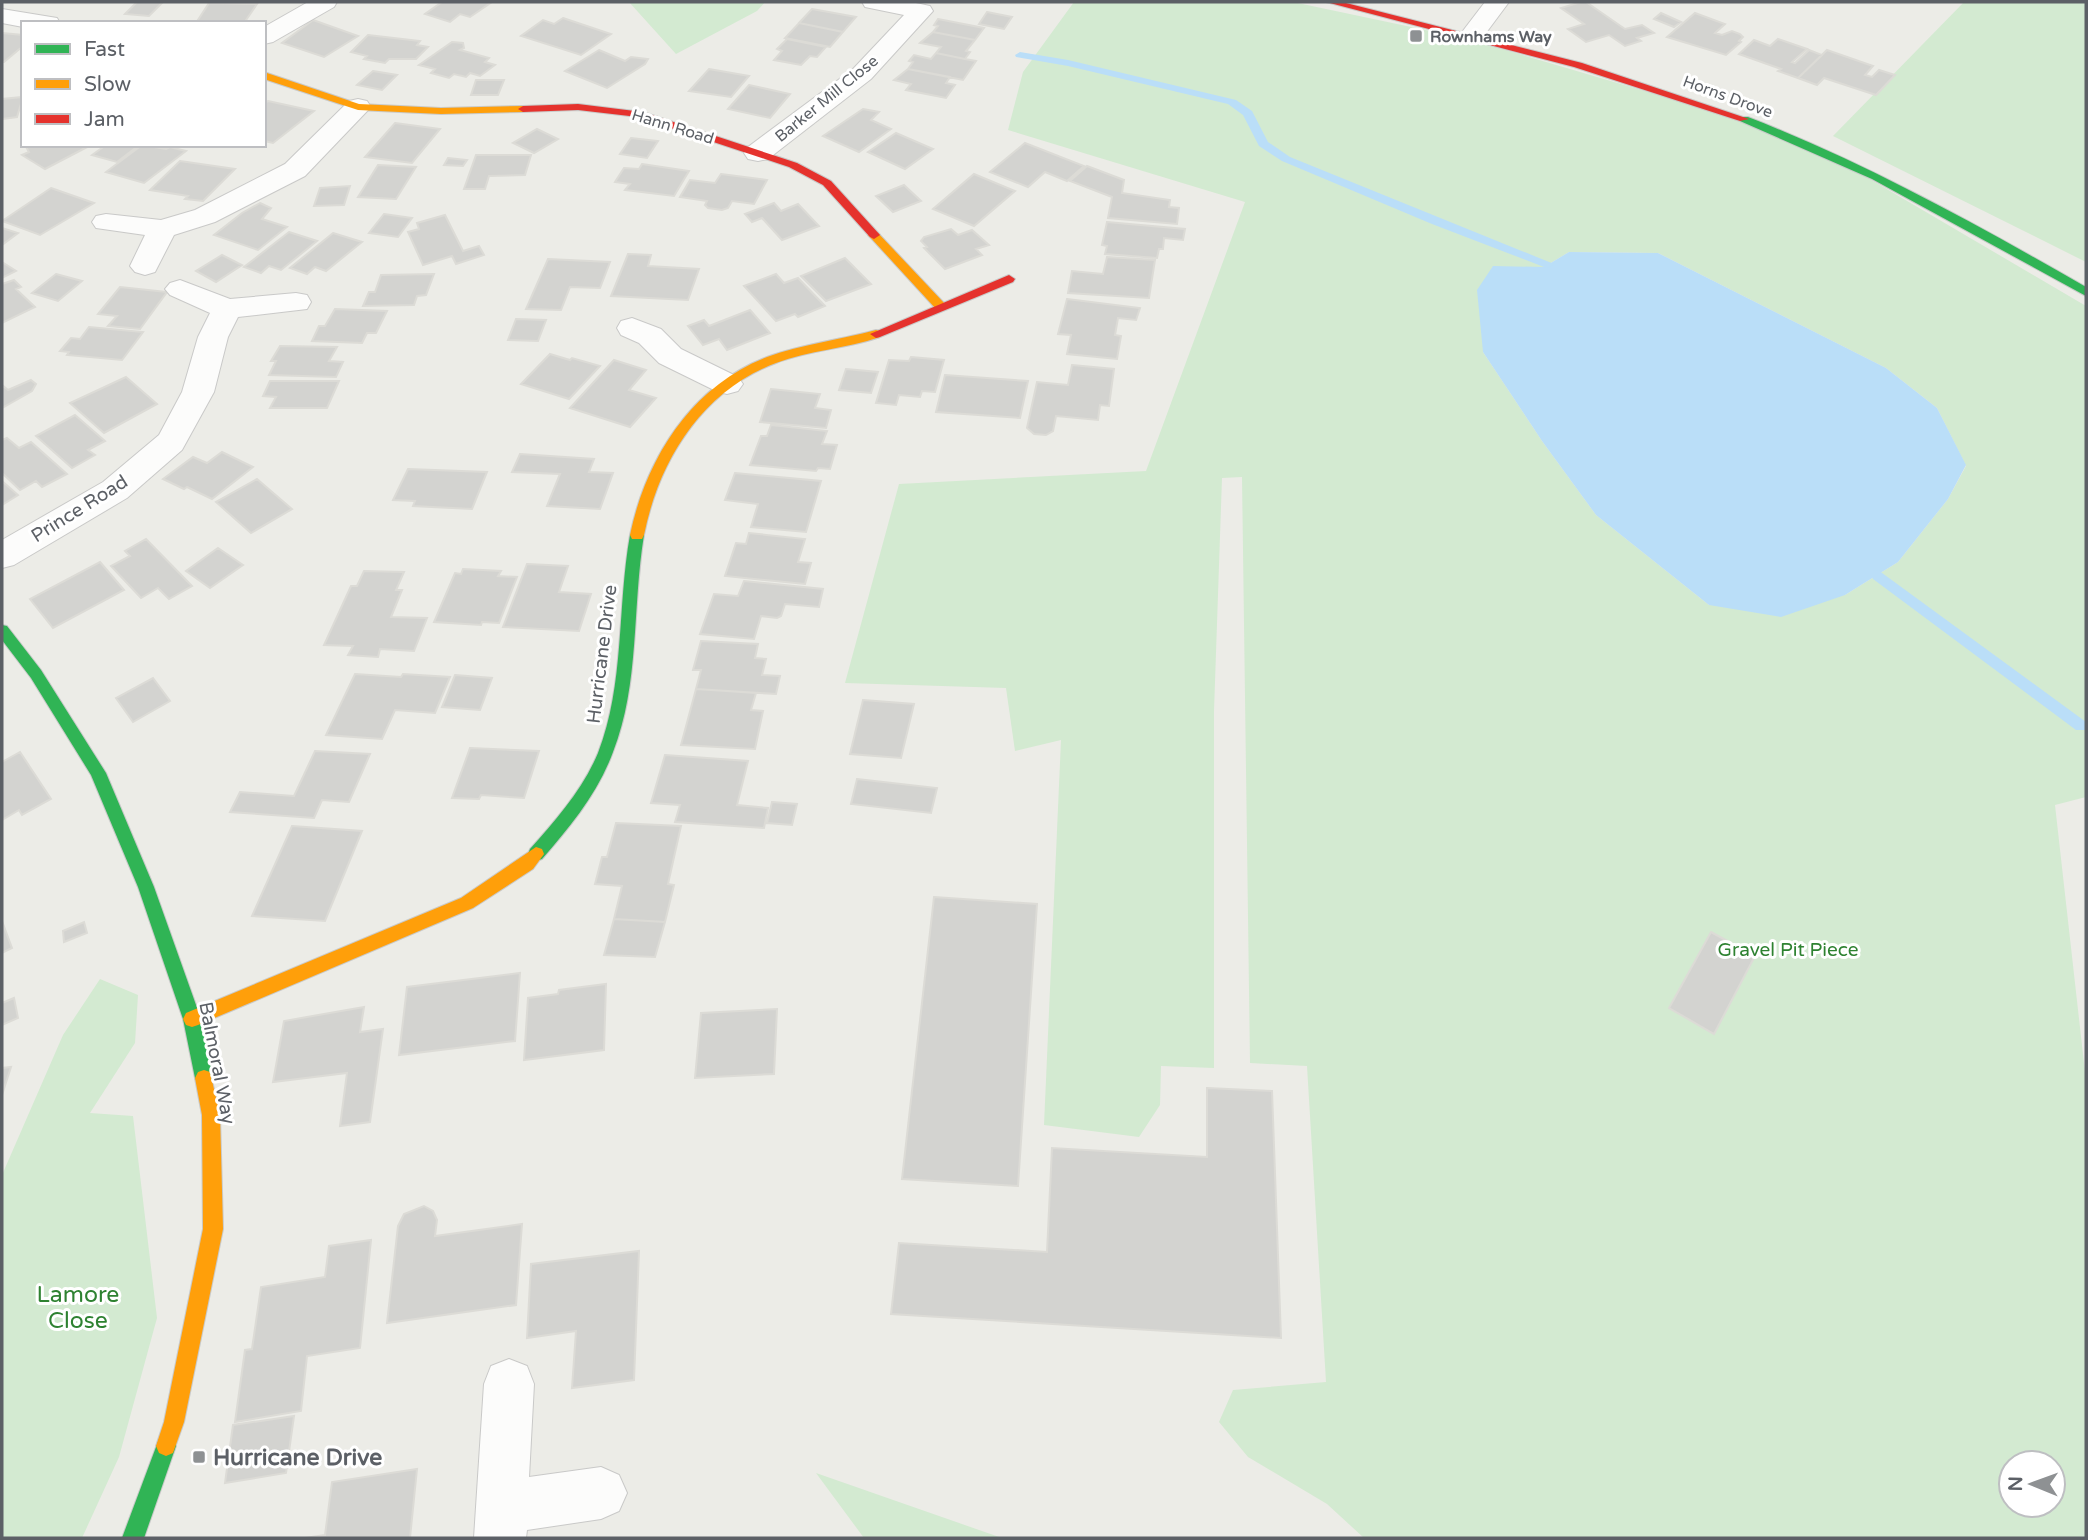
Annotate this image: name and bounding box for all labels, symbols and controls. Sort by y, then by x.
legend [21,21,266,147]
place label: Rownhams Way [1430,27,1552,47]
marker: Rownhams Way [1408,28,1424,44]
text: Fast [84,37,125,62]
street label: Barker Mill Close [771,51,882,147]
street label: Horns Drove [1680,71,1775,122]
text: Slow [84,72,132,97]
street label: Hann Road [629,105,716,149]
text: Jam [84,107,125,132]
street label: Prince Road [27,470,132,547]
street label: Hurricane Drive [583,583,621,725]
park label: Gravel Pit Piece [1718,939,1858,961]
street label: Balmoral Way [194,1000,240,1126]
park label: Lamore Close [37,1281,119,1335]
place label: Hurricane Drive [213,1444,382,1472]
marker: Hurricane Drive [191,1449,207,1465]
north arrow [1997,1449,2067,1519]
text: N [2005,1476,2027,1492]

